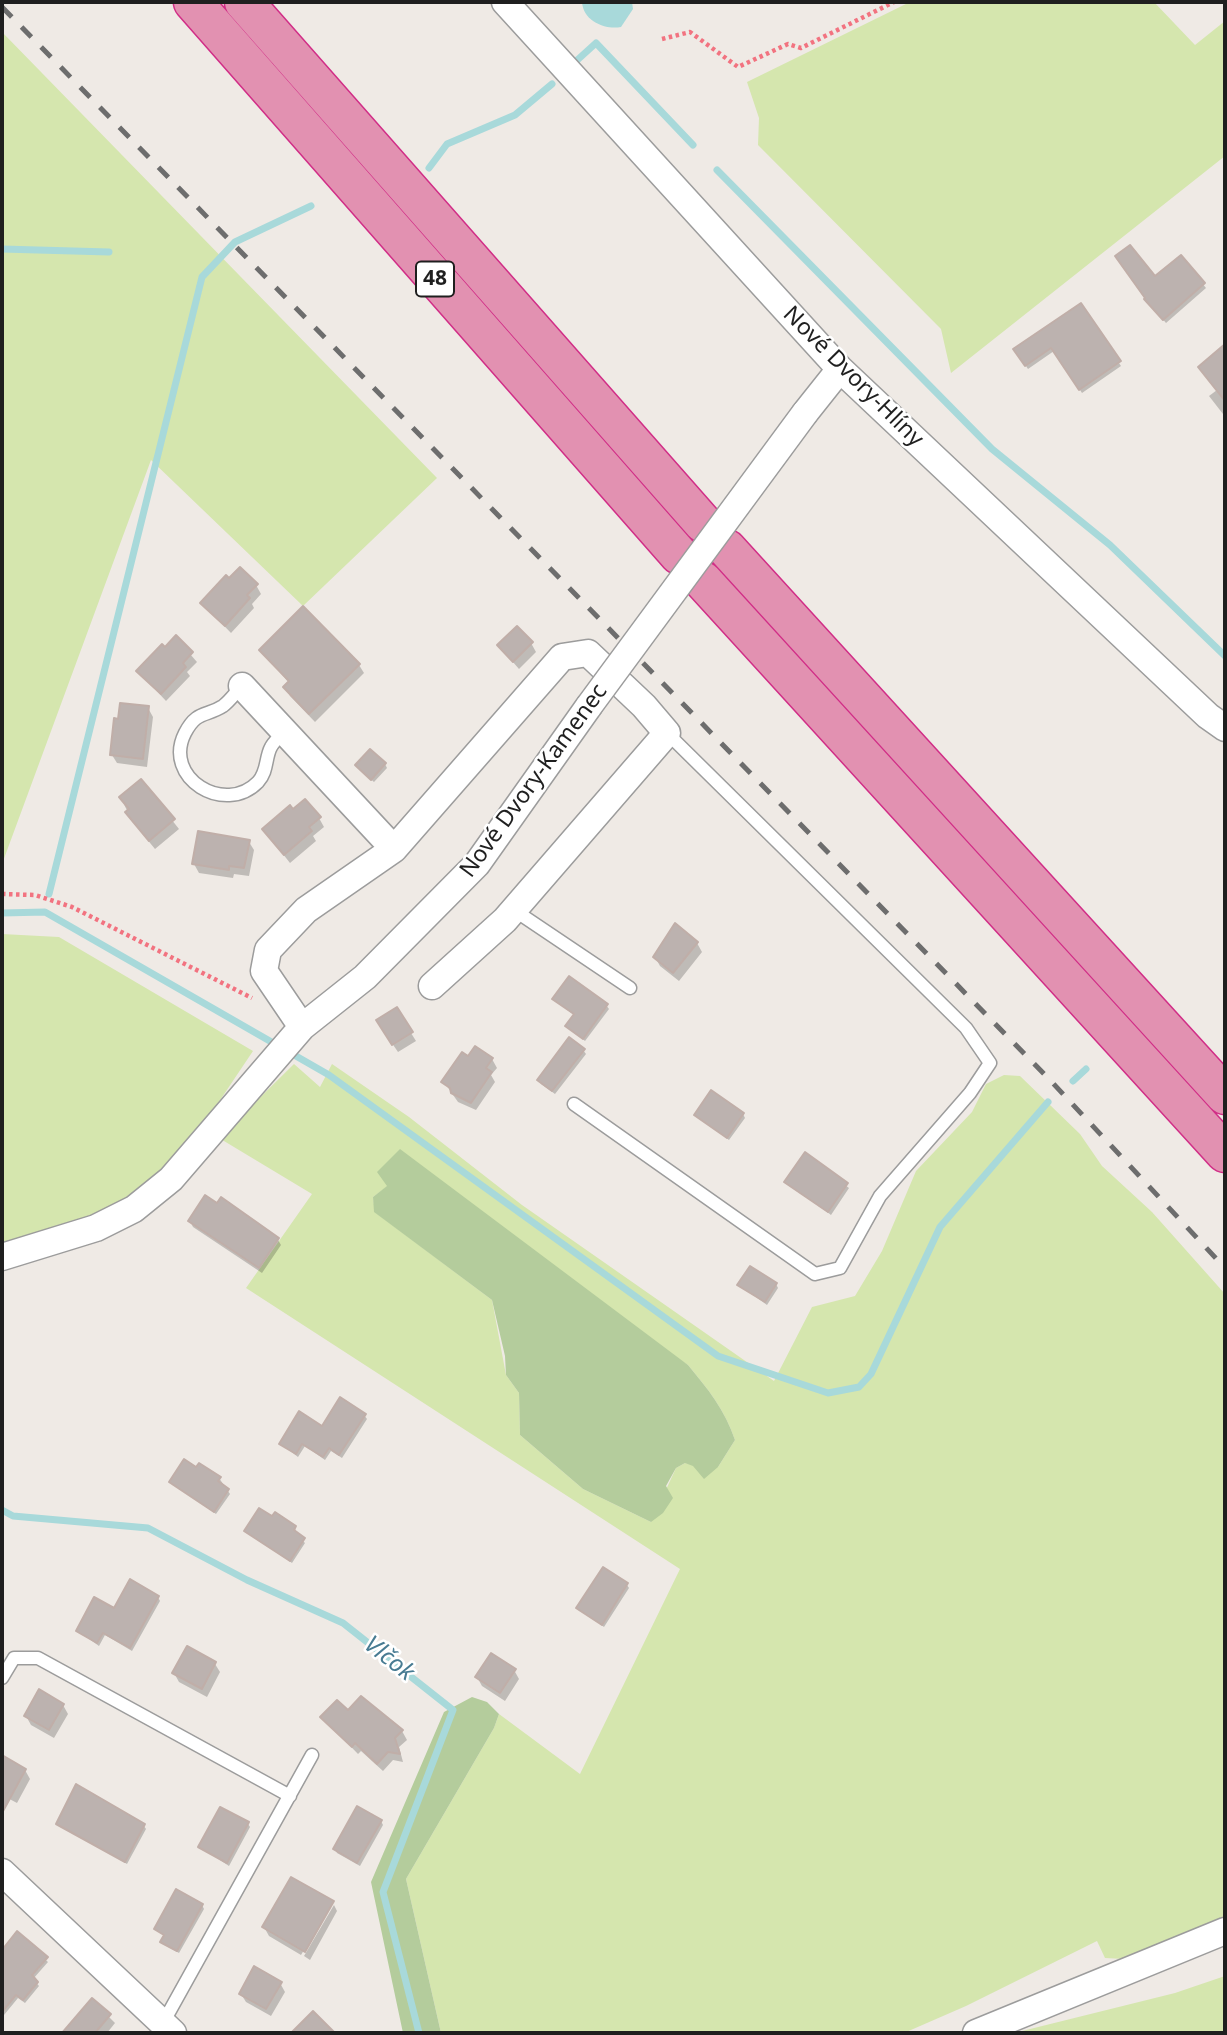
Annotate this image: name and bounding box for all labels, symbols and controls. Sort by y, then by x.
road number: 48 [416,262,454,296]
street label: Nové Dvory-Hlíny [777,301,929,453]
street label: Nové Dvory-Kamenec [455,679,613,883]
water label: Vlčok [358,1631,420,1687]

